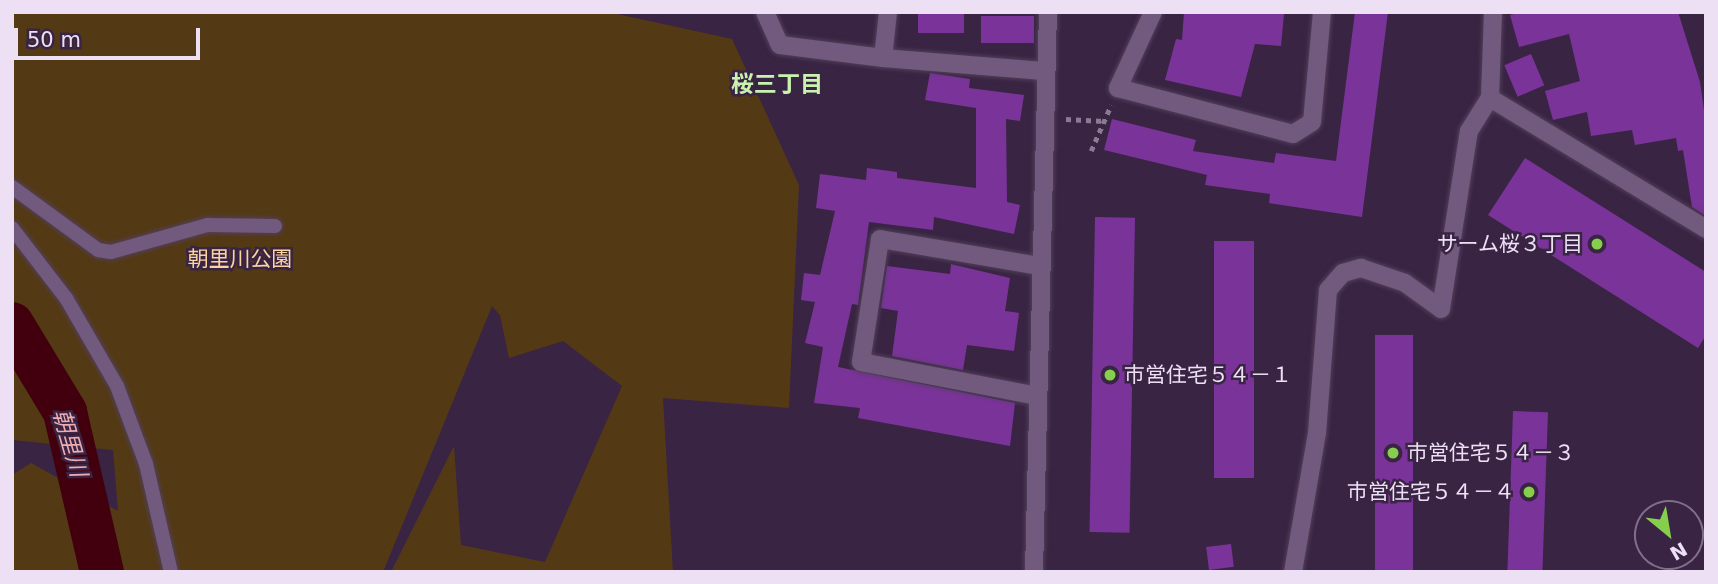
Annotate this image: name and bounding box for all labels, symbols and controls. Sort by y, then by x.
scale bar [18,14,203,58]
text: 50 m [27,28,81,52]
district label: 桜三丁目 [731,70,823,98]
place label: サーム桜３丁目 [1436,231,1583,257]
marker: サーム桜３丁目 [1589,236,1605,252]
park label: 朝里川公園 [188,246,292,272]
place label: 市営住宅５４－１ [1124,362,1292,388]
marker: 市営住宅５４－１ [1102,367,1118,383]
water label: 朝里川 [47,406,93,480]
place label: 市営住宅５４－３ [1407,440,1575,466]
marker: 市営住宅５４－３ [1385,445,1401,461]
place label: 市営住宅５４－４ [1347,479,1515,505]
marker: 市営住宅５４－４ [1521,484,1537,500]
north arrow [1634,500,1704,570]
text: N [1666,538,1691,565]

